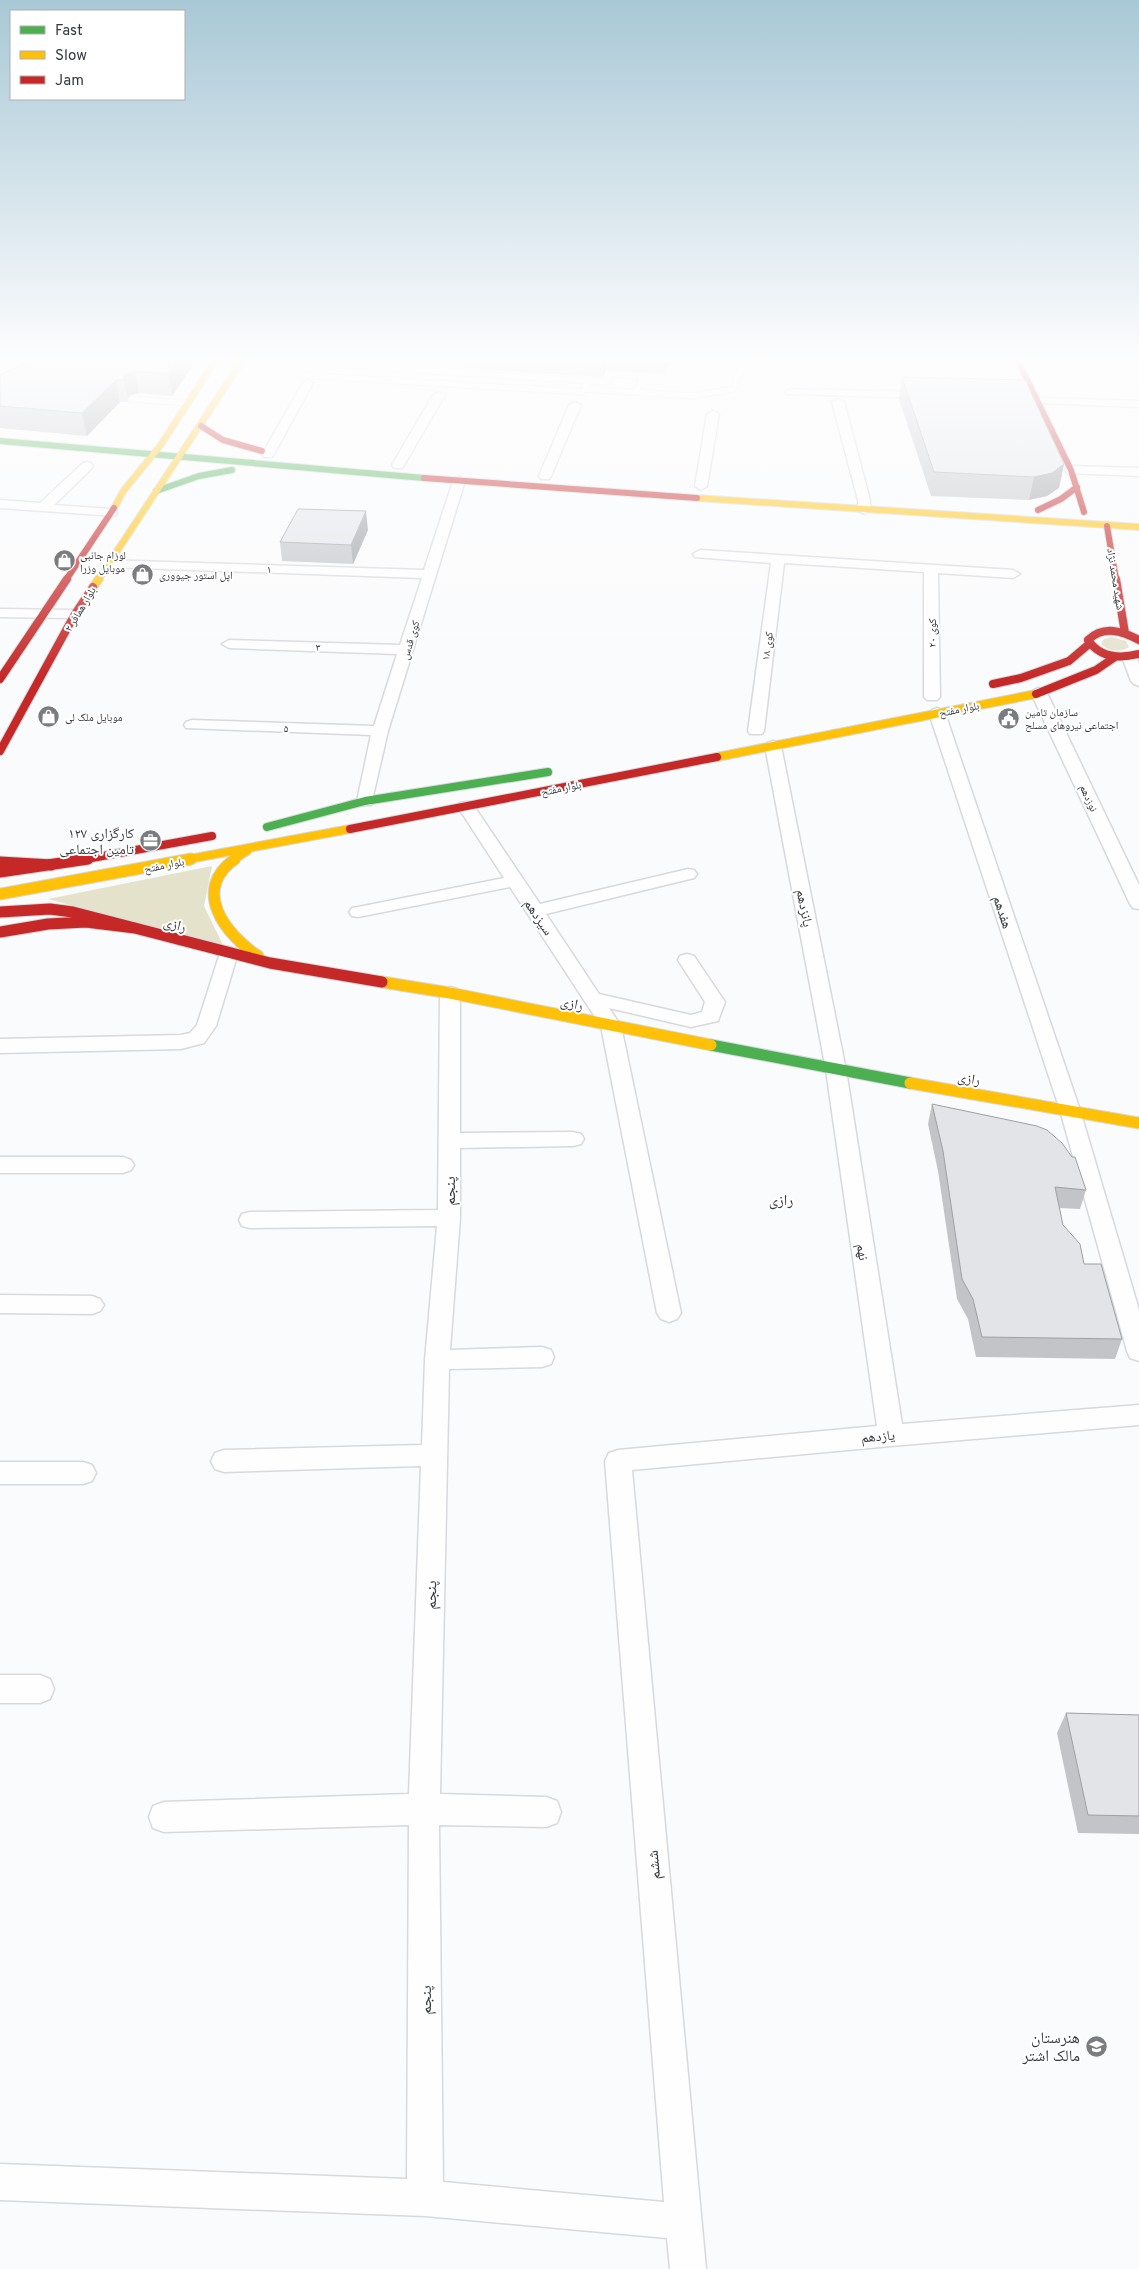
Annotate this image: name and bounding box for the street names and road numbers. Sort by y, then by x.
street label: شهید محمد نژاد [1103,547,1127,611]
street label: ۱ [266,563,272,577]
street label: بلوار همافر ۲ [62,585,100,634]
street label: کوی ۲۰ [926,618,940,648]
street label: کوی قدس [398,619,424,662]
street label: کوی ۱۸ [759,630,777,661]
street label: ۳ [315,641,321,655]
street label: بلوار مفتح [938,699,981,721]
street label: ۵ [283,722,289,736]
street label: بلوار مفتح [540,778,583,800]
street label: نوزدهم [1076,783,1100,814]
street label: بلوار مفتح [143,855,186,877]
street label: پانزدهم [792,888,816,929]
street label: هفدهم [988,894,1015,931]
street label: سیزدهم [519,896,556,939]
street label: رازی [161,914,188,937]
street label: رازی [559,994,585,1015]
street label: رازی [956,1069,981,1090]
street label: پنجم [441,1176,461,1206]
street label: نهم [852,1243,871,1262]
street label: یازدهم [860,1428,896,1447]
street label: پنجم [422,1580,442,1610]
street label: ششم [644,1849,666,1880]
street label: پنجم [417,1985,437,2015]

